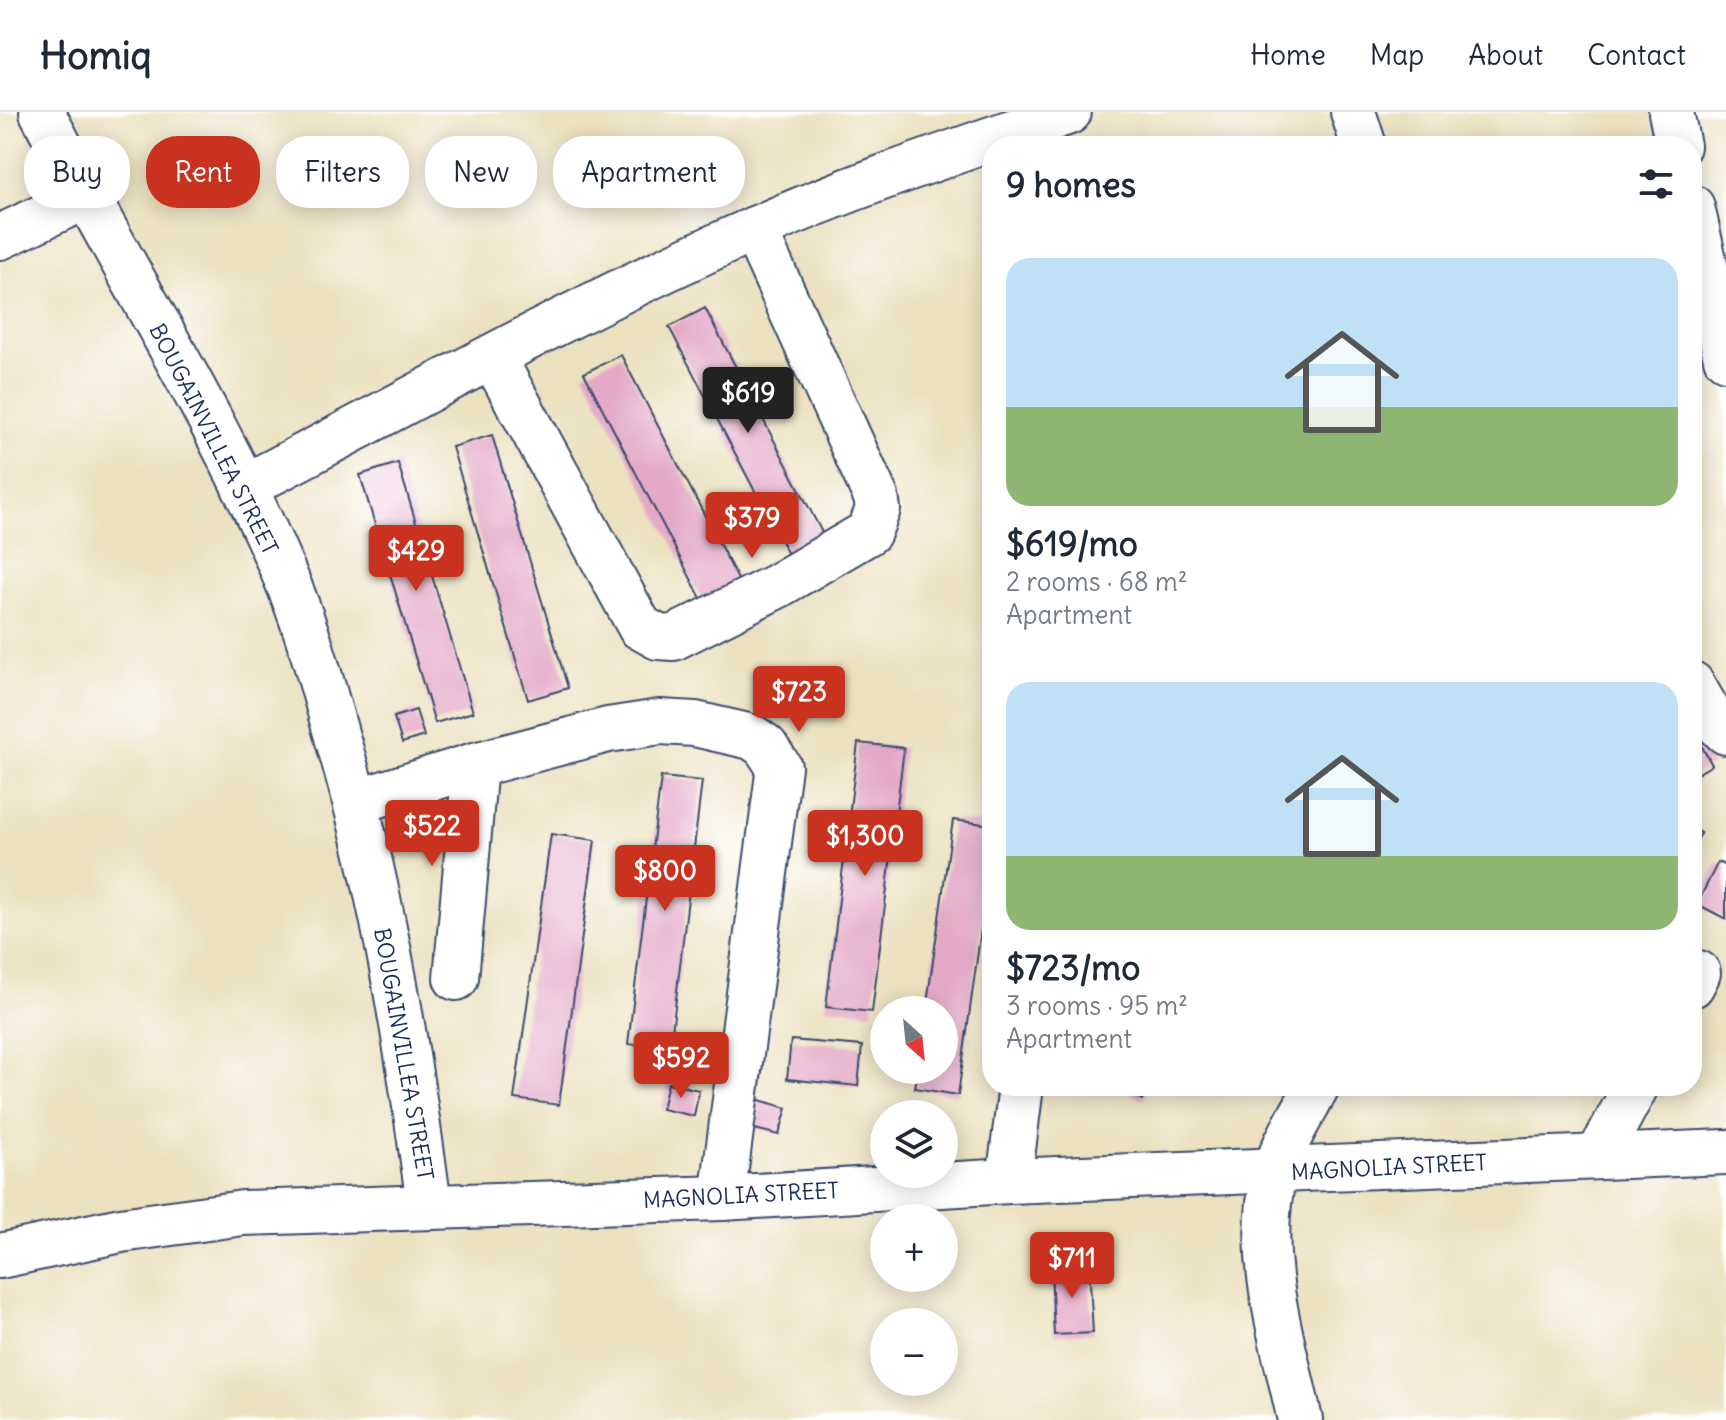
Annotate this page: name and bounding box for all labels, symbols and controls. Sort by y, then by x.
text: Homiq [40,32,152,79]
text: Home [1250,37,1326,73]
text: Map [1370,37,1424,73]
text: About [1468,37,1543,73]
text: Contact [1587,37,1686,73]
chip: Buy [24,136,130,208]
chip: Rent [146,136,260,208]
chip: Filters [276,136,409,208]
chip: New [425,136,537,208]
chip: Apartment [553,136,745,208]
icon: filters [1634,162,1678,206]
text: 9 homes [1006,163,1136,206]
icon: home [1270,310,1414,454]
street label: BOUGAINVILLEA STREET [143,319,285,559]
pin: $619 [701,367,795,435]
text: $619 [721,376,775,409]
pin: $379 [705,492,799,560]
text: $379 [724,501,780,534]
text: $619/mo [1006,522,1138,565]
pin: $429 [369,525,463,593]
text: $429 [387,534,445,567]
text: 2 rooms · 68 m² [1006,565,1188,598]
text: Apartment [1006,598,1132,631]
pin: $723 [752,666,846,734]
text: $723 [771,675,827,708]
icon: home [1270,734,1414,878]
pin: $522 [385,800,479,868]
text: $522 [403,809,461,842]
pin: $1,300 [800,810,930,878]
text: $1,300 [826,819,904,852]
pin: $800 [618,845,712,913]
text: $800 [633,854,697,887]
street label: BOUGAINVILLEA STREET [368,926,440,1182]
text: $723/mo [1006,946,1140,989]
text: 3 rooms · 95 m² [1006,989,1188,1022]
north arrow [870,996,958,1084]
map controls [870,996,958,1396]
text: Apartment [1006,1022,1132,1055]
pin: $592 [634,1032,728,1100]
text: $592 [652,1041,710,1074]
button: layers [870,1100,958,1188]
street label: MAGNOLIA STREET [1290,1148,1488,1186]
street label: MAGNOLIA STREET [642,1176,840,1214]
button: + [870,1204,958,1292]
pin: $711 [1025,1232,1119,1300]
text: $711 [1048,1241,1096,1274]
button: − [870,1308,958,1396]

